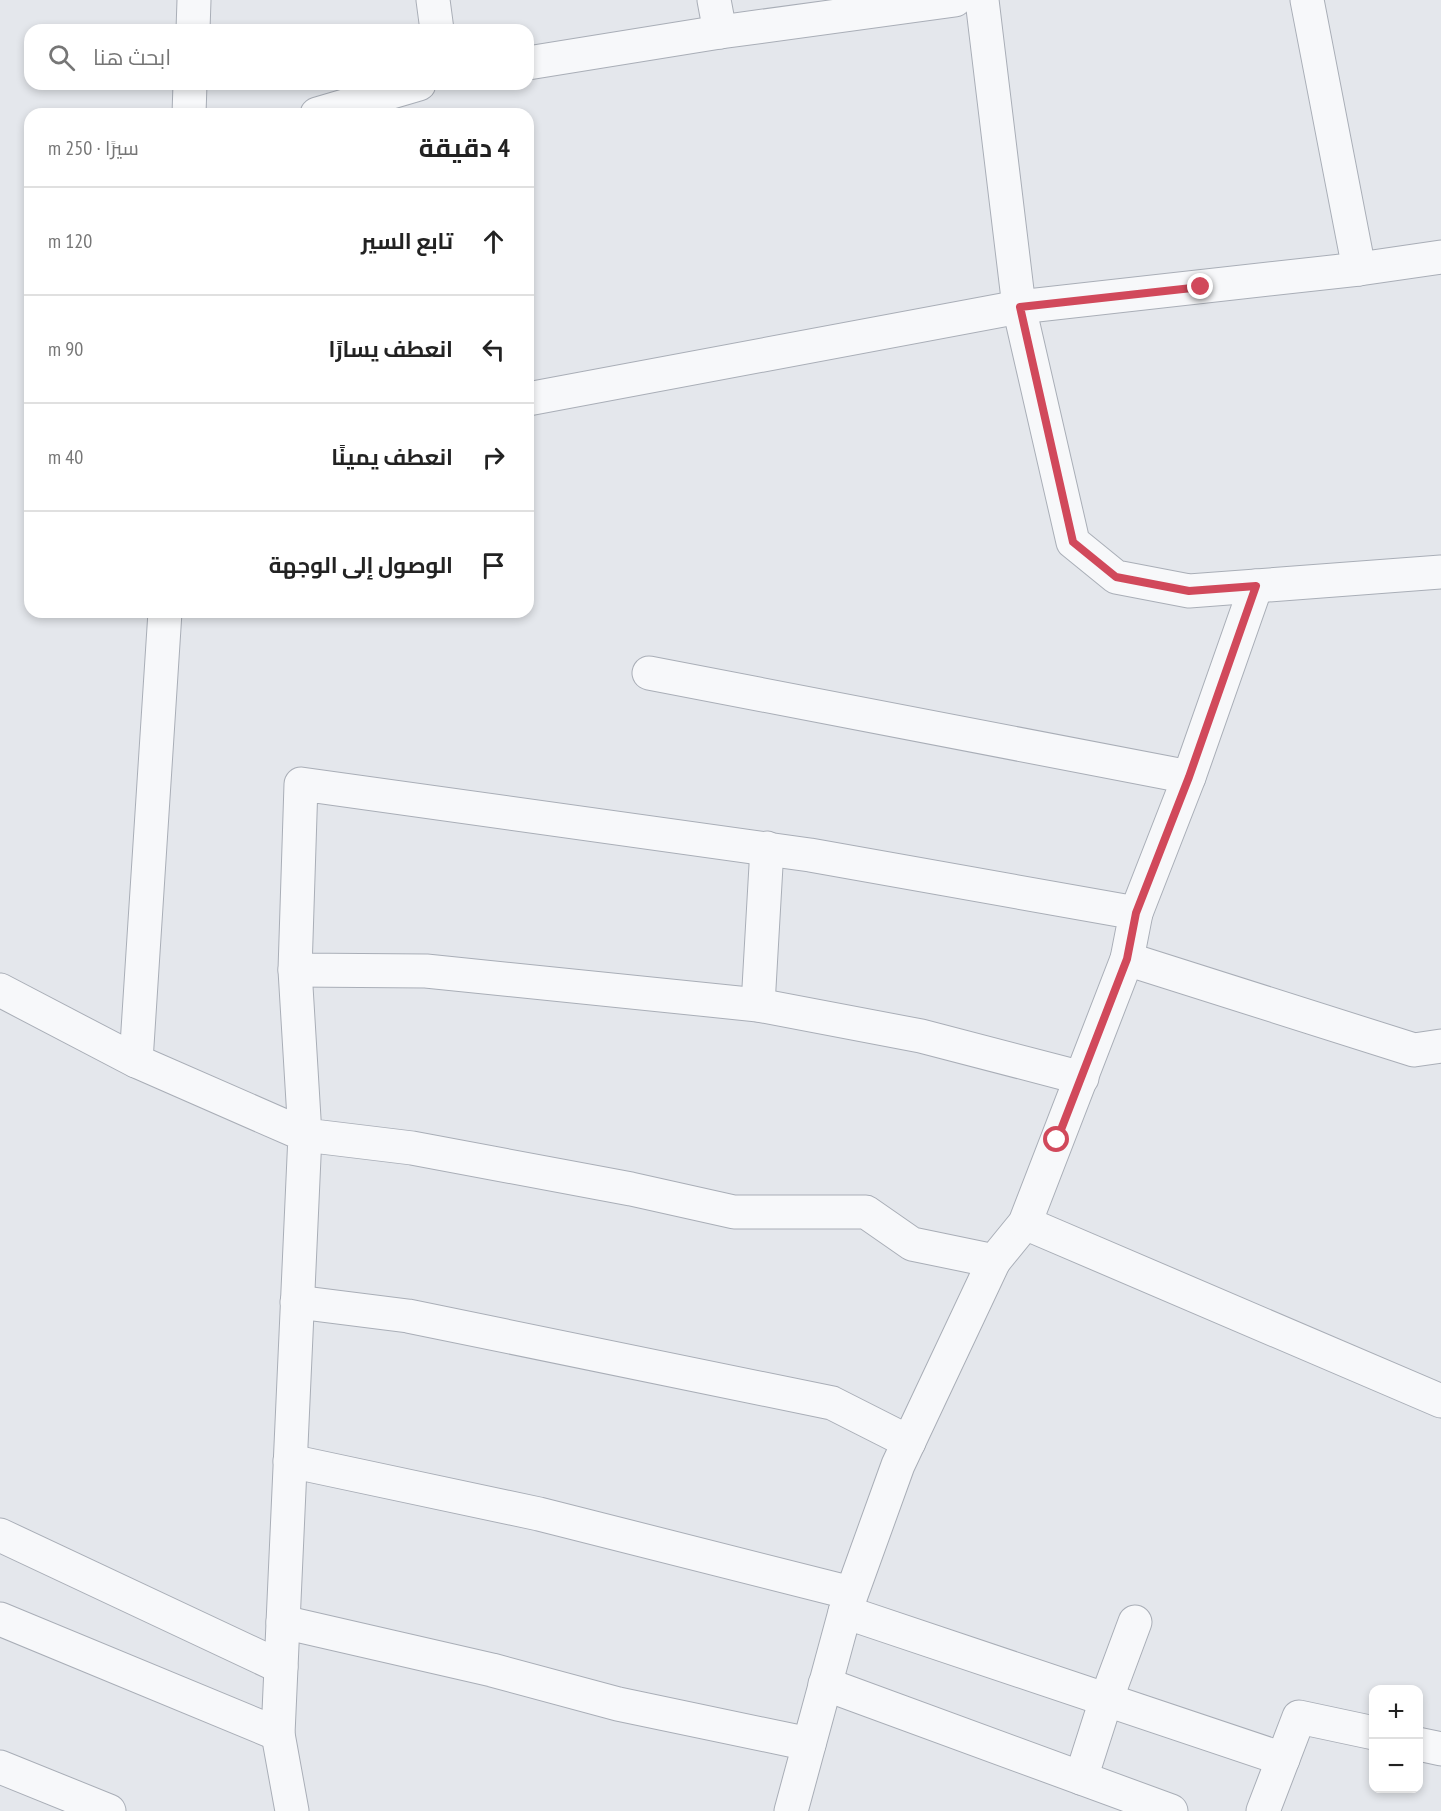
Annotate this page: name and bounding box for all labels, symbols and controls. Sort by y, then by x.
search box [24,24,534,90]
icon: search [45,41,78,74]
text: ابحث هنا [93,43,171,71]
text: 4 دقيقة [419,131,510,164]
text: سيرًا · 250 m [48,135,139,161]
icon: ahead [477,225,510,258]
text: تابع السير [361,227,453,255]
text: 120 m [48,228,92,254]
route end [1187,273,1213,299]
icon: left [477,333,510,366]
text: انعطف يسارًا [329,335,453,363]
text: 90 m [48,336,83,362]
icon: right [477,441,510,474]
text: انعطف يمينًا [331,443,453,471]
text: 40 m [48,444,83,470]
icon: arrive [477,549,510,582]
text: الوصول إلى الوجهة [269,551,453,579]
route start [1043,1126,1069,1152]
map controls [1369,1685,1423,1793]
button: + [1369,1685,1423,1739]
button: − [1369,1739,1423,1793]

